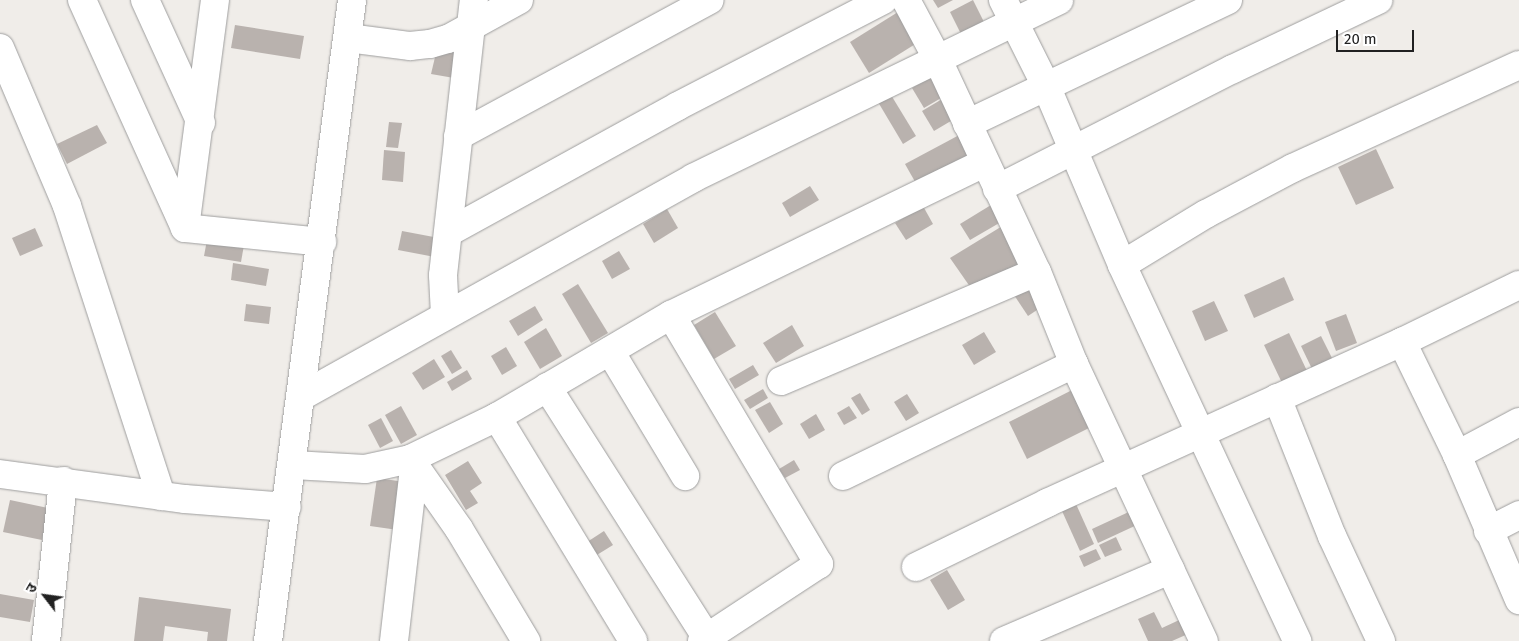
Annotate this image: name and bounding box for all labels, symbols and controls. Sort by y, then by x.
scale bar [1339,20,1416,52]
text: 20 m [1344,30,1377,48]
north arrow [20,571,70,621]
text: उ [22,580,41,596]

